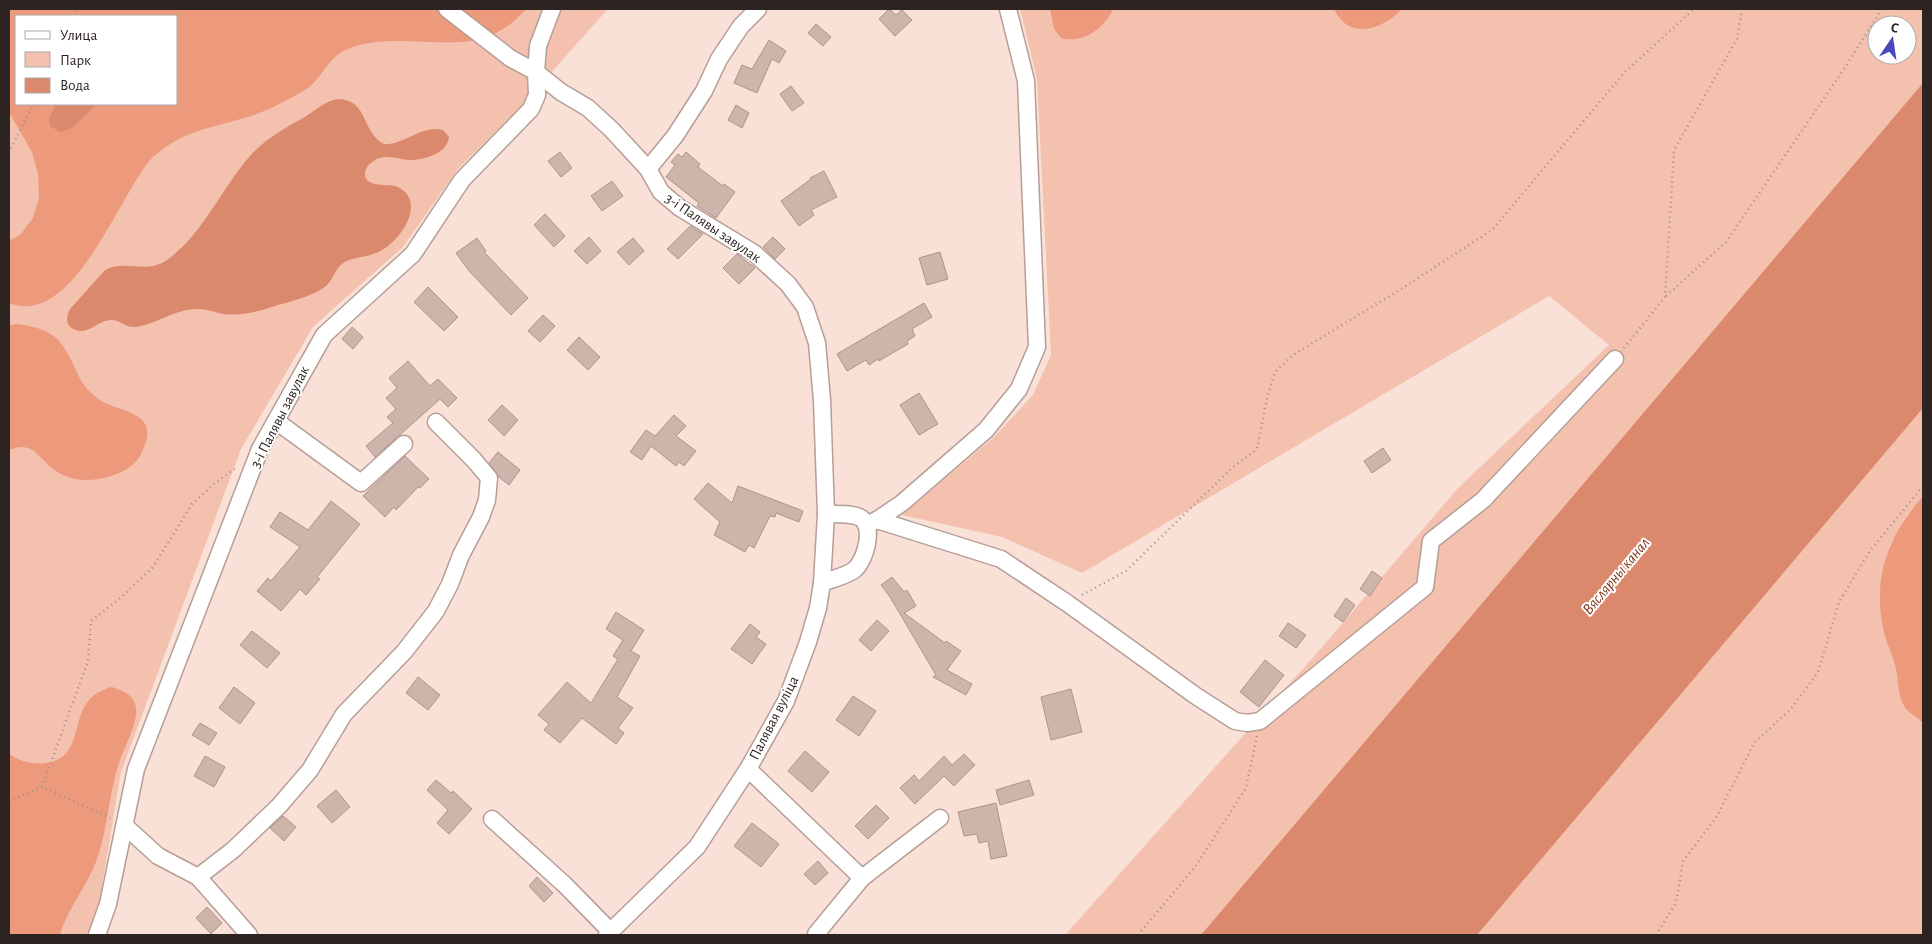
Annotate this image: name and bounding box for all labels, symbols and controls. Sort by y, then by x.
legend [15,15,178,105]
north arrow [1867,15,1917,65]
text: С [1889,21,1900,36]
text: Улица [60,28,97,43]
text: Парк [60,53,91,68]
text: Вода [60,78,90,93]
street label: 3-і Палявы завулак [662,190,764,266]
street label: 3-і Палявы завулак [248,364,312,470]
water label: Вяслярны канал [1579,535,1653,618]
street label: Палявая вуліца [747,674,802,762]

